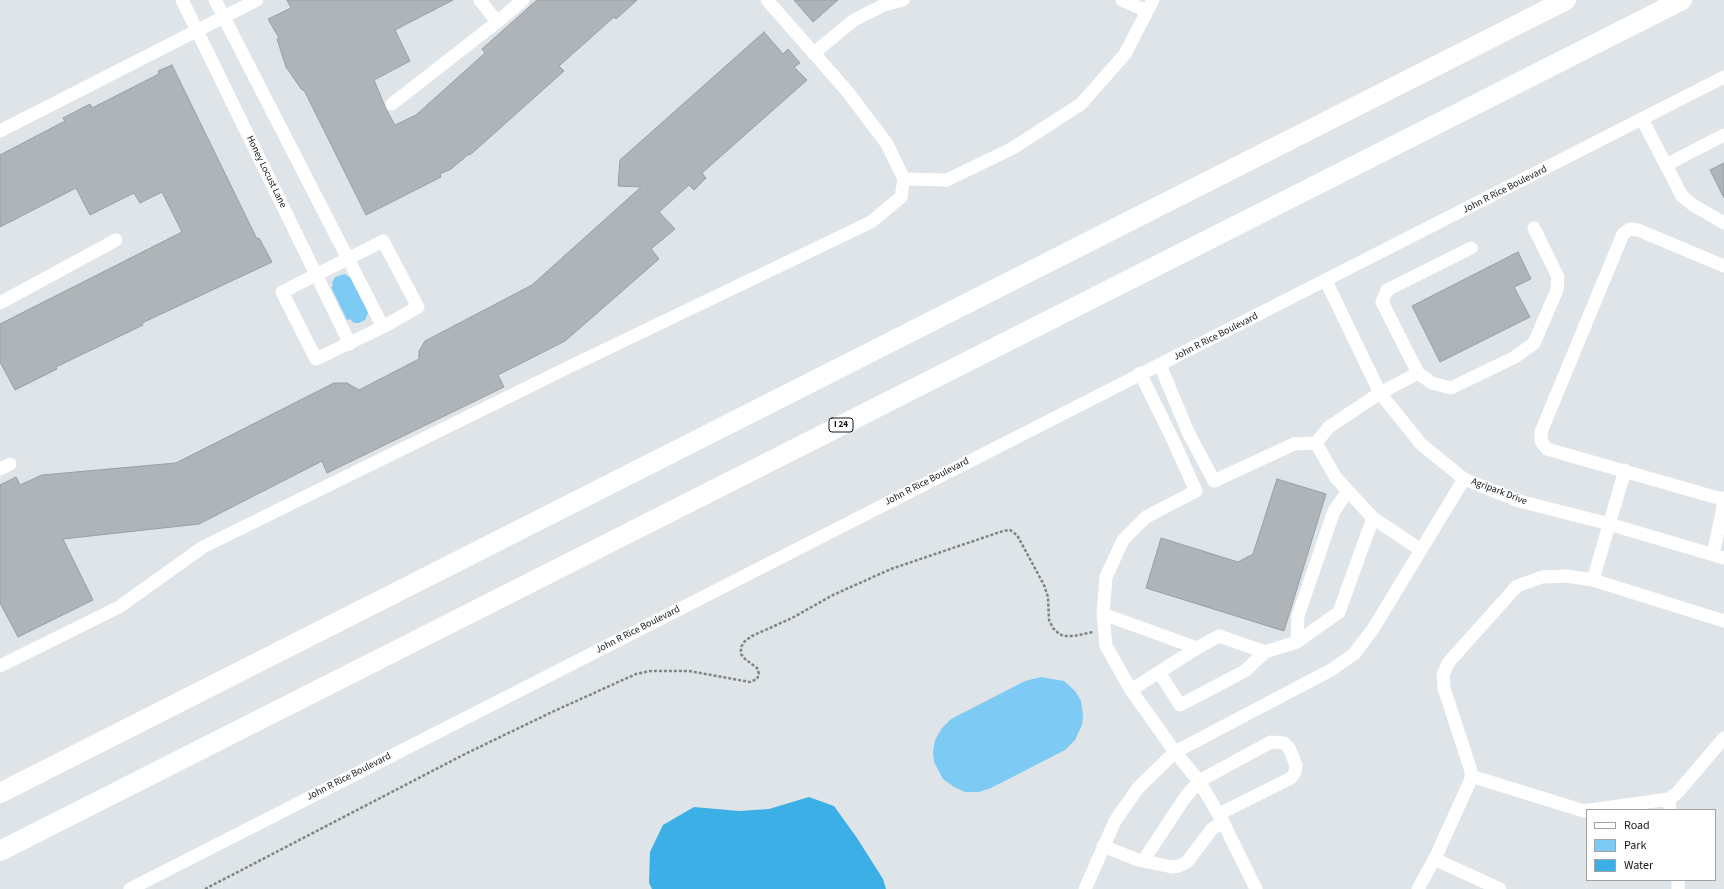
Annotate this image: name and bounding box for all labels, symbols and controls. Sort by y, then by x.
street label: Honey Locust Lane [243,134,289,210]
street label: John R Rice Boulevard [1461,164,1549,216]
street label: John R Rice Boulevard [1172,311,1260,363]
road number: I 24 [829,418,853,432]
street label: John R Rice Boulevard [883,456,971,508]
street label: Agripark Drive [1469,476,1529,508]
street label: John R Rice Boulevard [594,604,682,656]
street label: John R Rice Boulevard [305,751,393,803]
legend [1586,809,1716,881]
text: Road [1624,817,1650,834]
text: Park [1624,837,1646,854]
text: Water [1624,857,1653,874]

